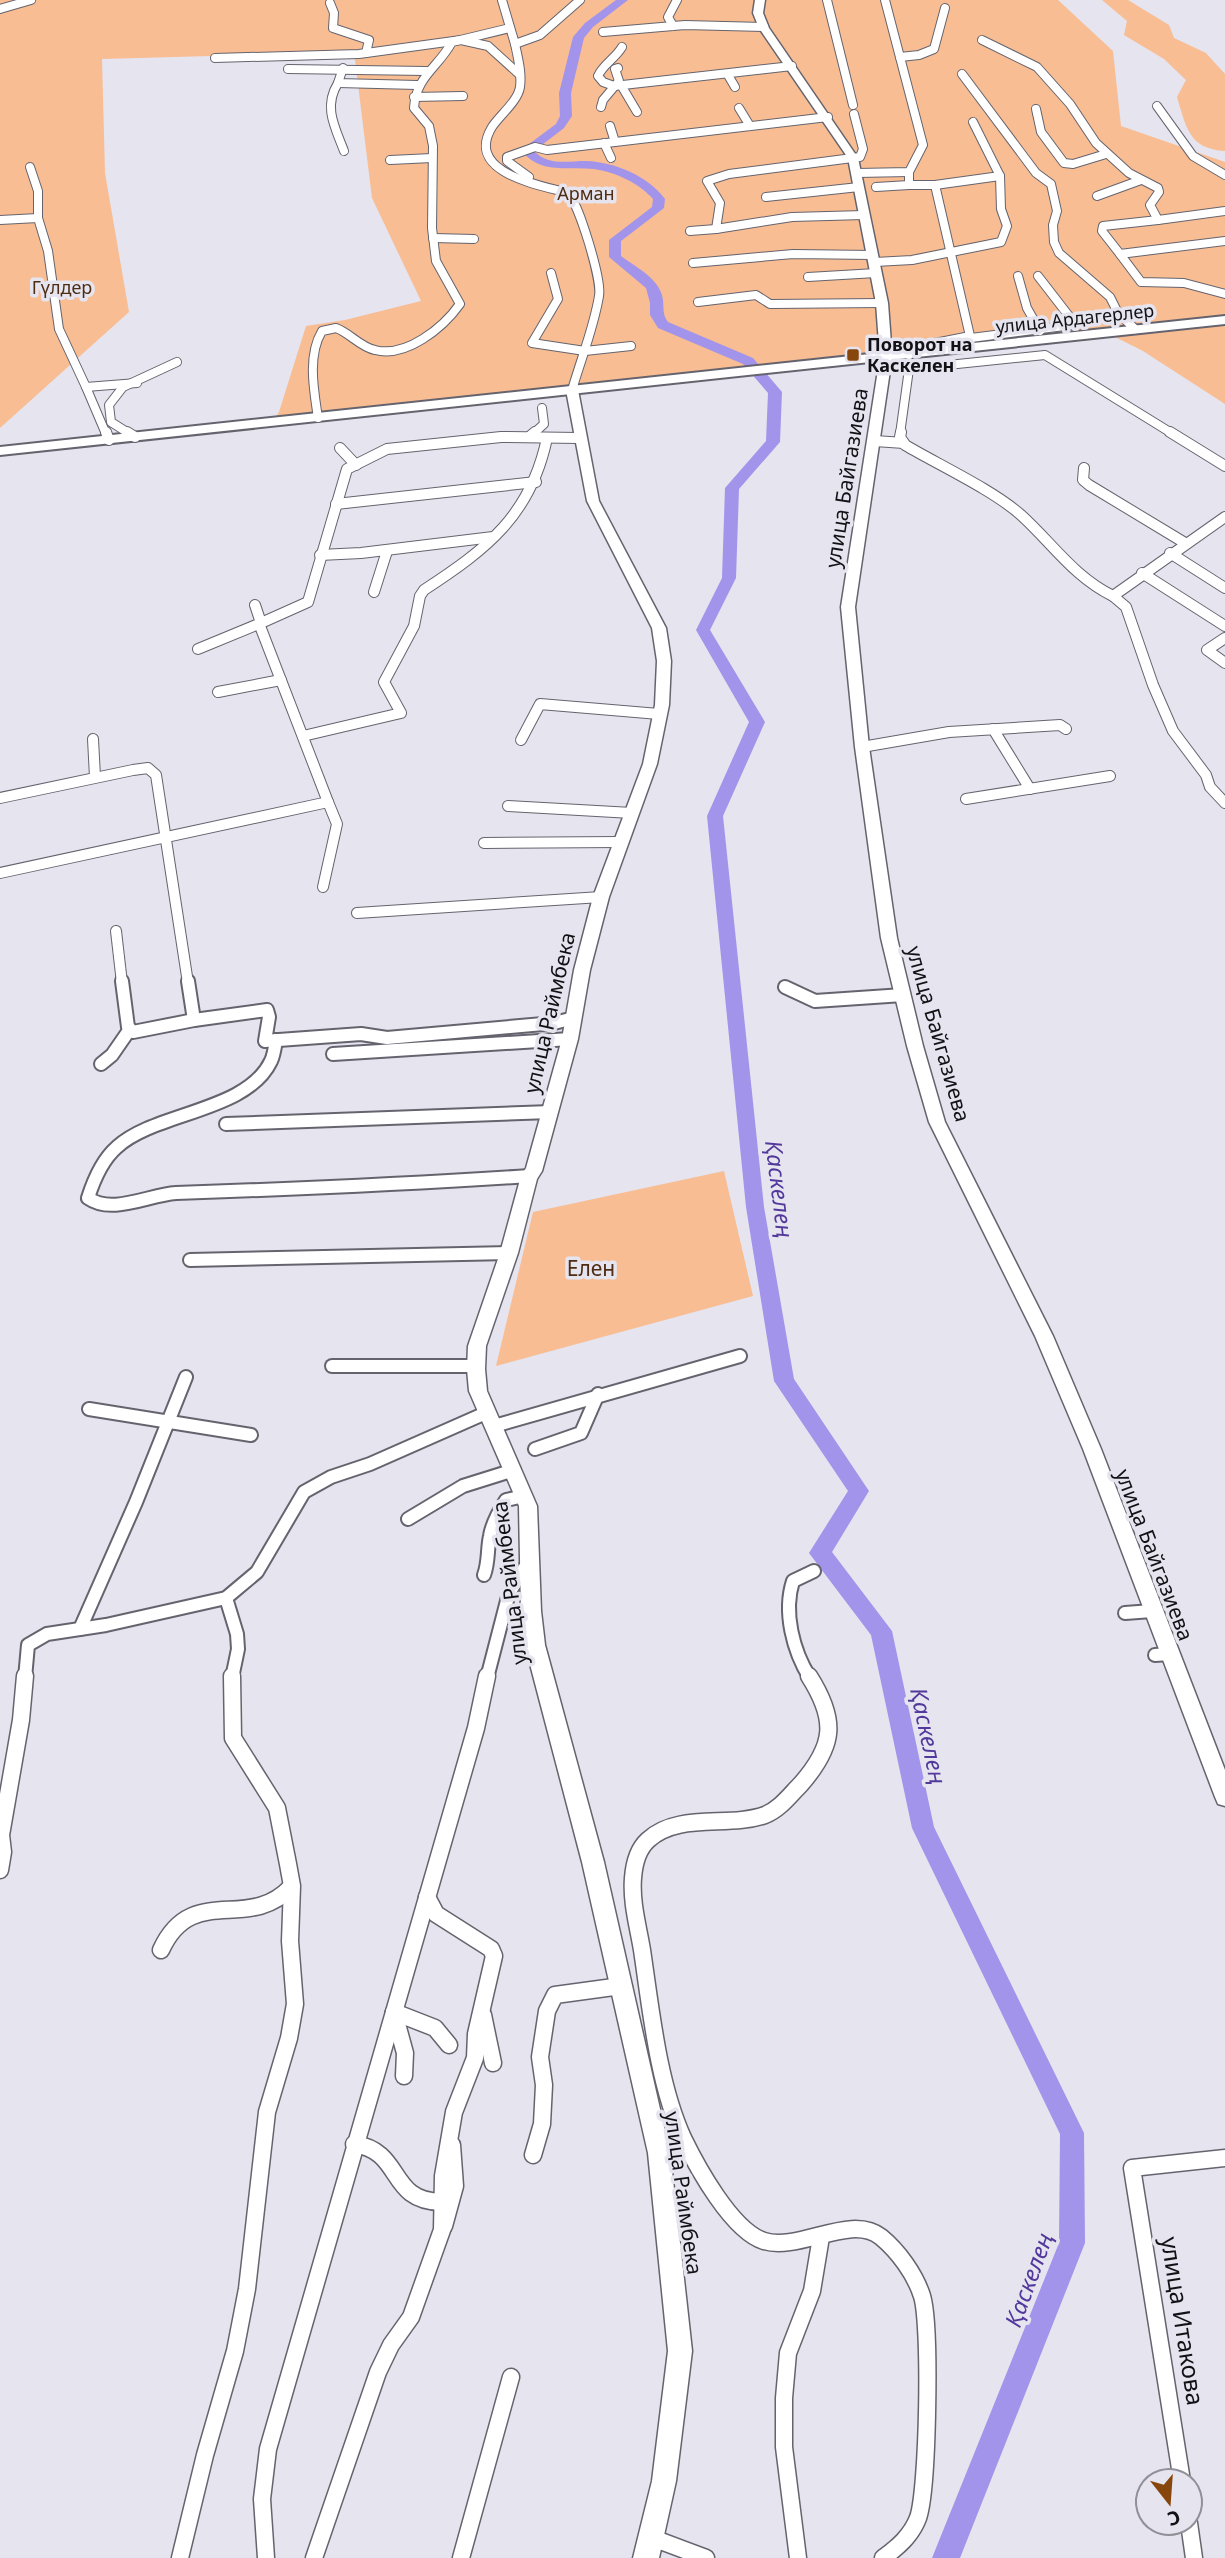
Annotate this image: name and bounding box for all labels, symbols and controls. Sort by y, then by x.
park label: Арман [557,181,615,205]
park label: Гүлдер [32,275,92,299]
street label: улица Ардагерлер [995,298,1155,338]
place label: Поворот на Каскелен [867,332,973,377]
marker: Поворот на Каскелен [845,347,861,363]
street label: улица Байгазиева [818,386,874,570]
street label: улица Раймбека [517,929,581,1096]
street label: улица Байгазиева [900,942,977,1125]
water label: Қаскелең [758,1138,802,1240]
park label: Елен [567,1254,615,1282]
street label: улица Байгазиева [1109,1465,1201,1645]
street label: улица Раймбека [485,1500,533,1666]
water label: Қаскелең [903,1684,955,1787]
street label: улица Раймбека [659,2109,709,2276]
water label: Қаскелең [996,2228,1060,2331]
street label: улица Итакова [1154,2234,1213,2407]
north arrow [1134,2467,1204,2537]
text: С [1164,2504,1184,2532]

